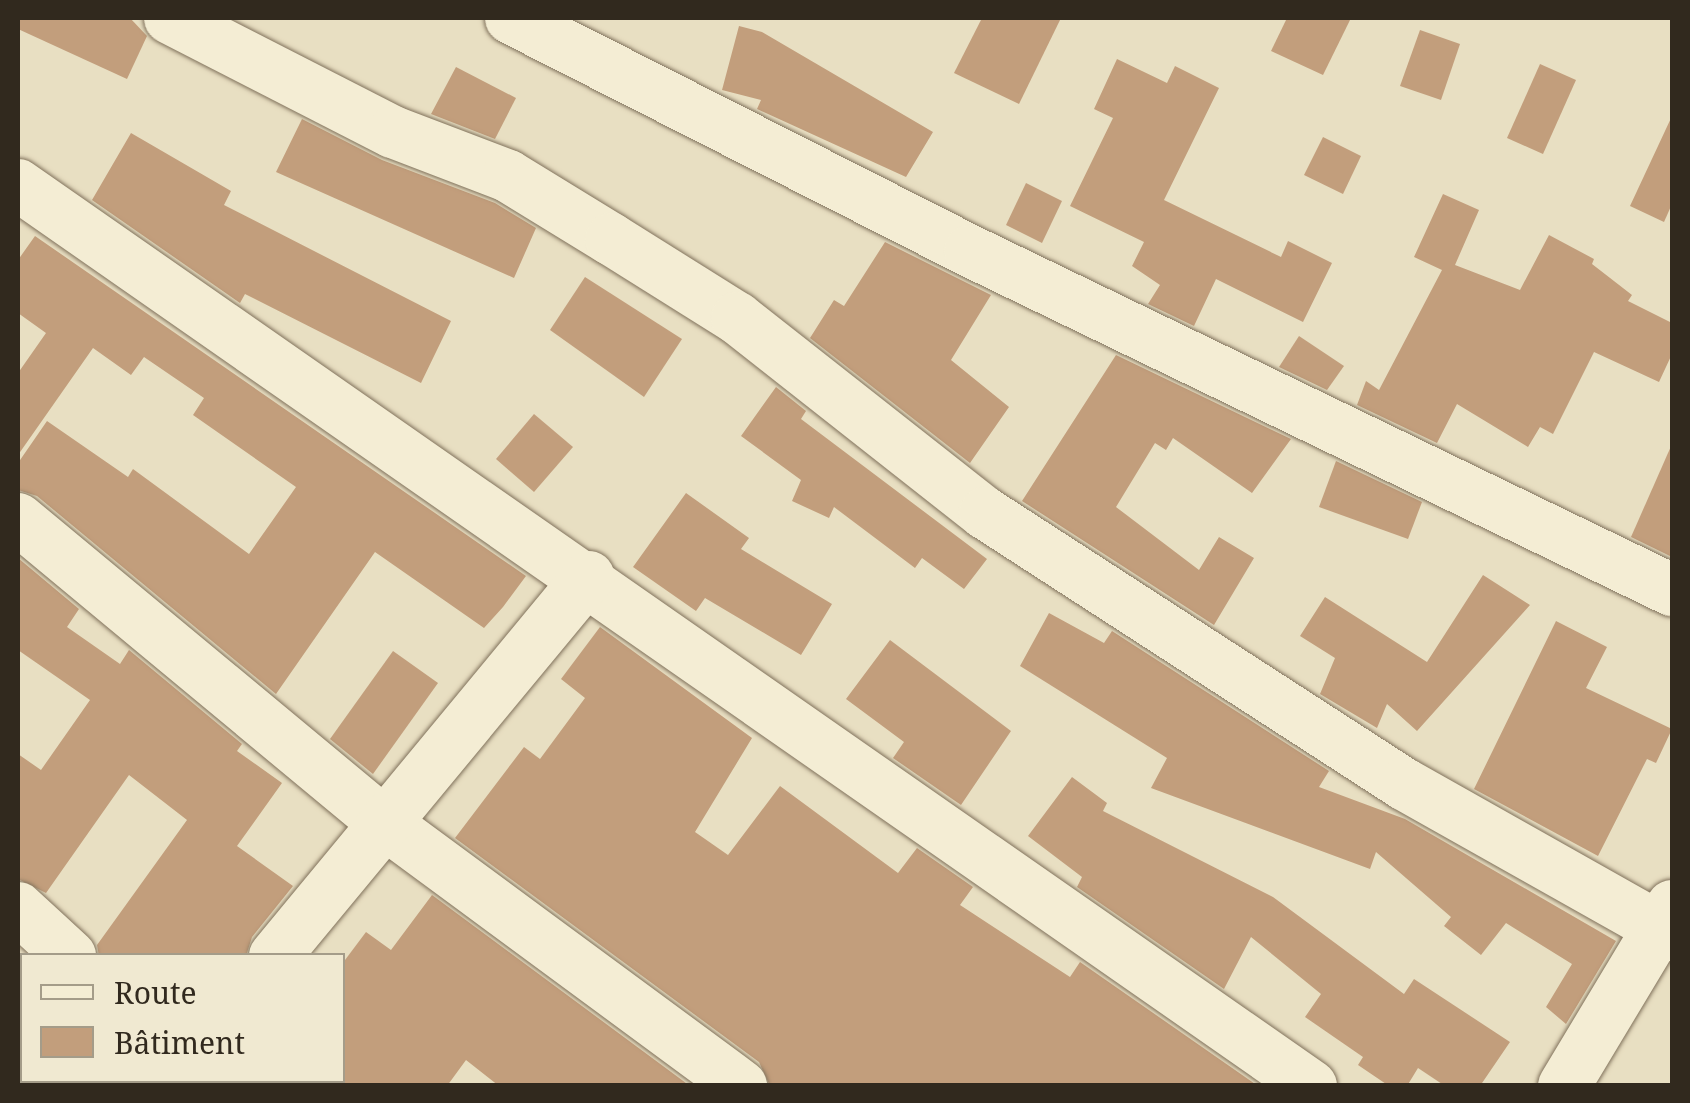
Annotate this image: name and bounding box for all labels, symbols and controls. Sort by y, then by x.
legend [20,953,345,1083]
text: Route [114,972,197,1013]
text: Bâtiment [114,1022,245,1063]

